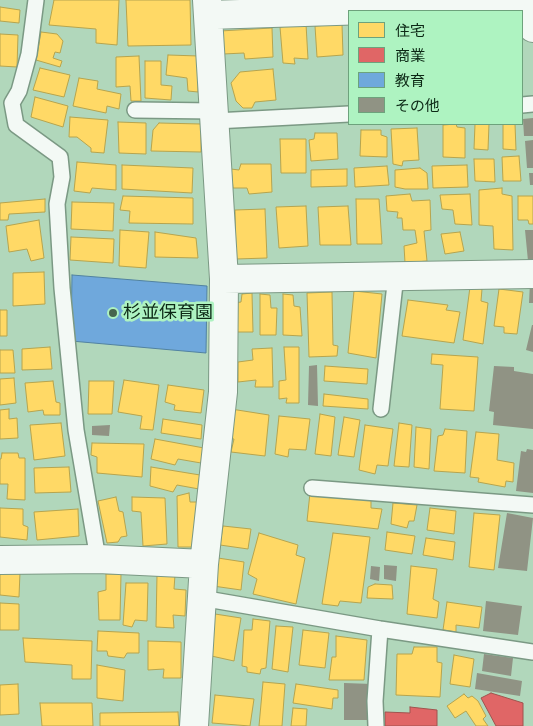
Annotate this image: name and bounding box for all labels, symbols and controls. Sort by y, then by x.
legend [348,10,523,125]
text: 住宅 [395,22,425,39]
text: 商業 [395,47,425,64]
text: 教育 [395,72,425,89]
text: その他 [395,97,440,114]
place label: 杉並保育園 [123,302,213,324]
marker: 杉並保育園 [107,307,119,319]

